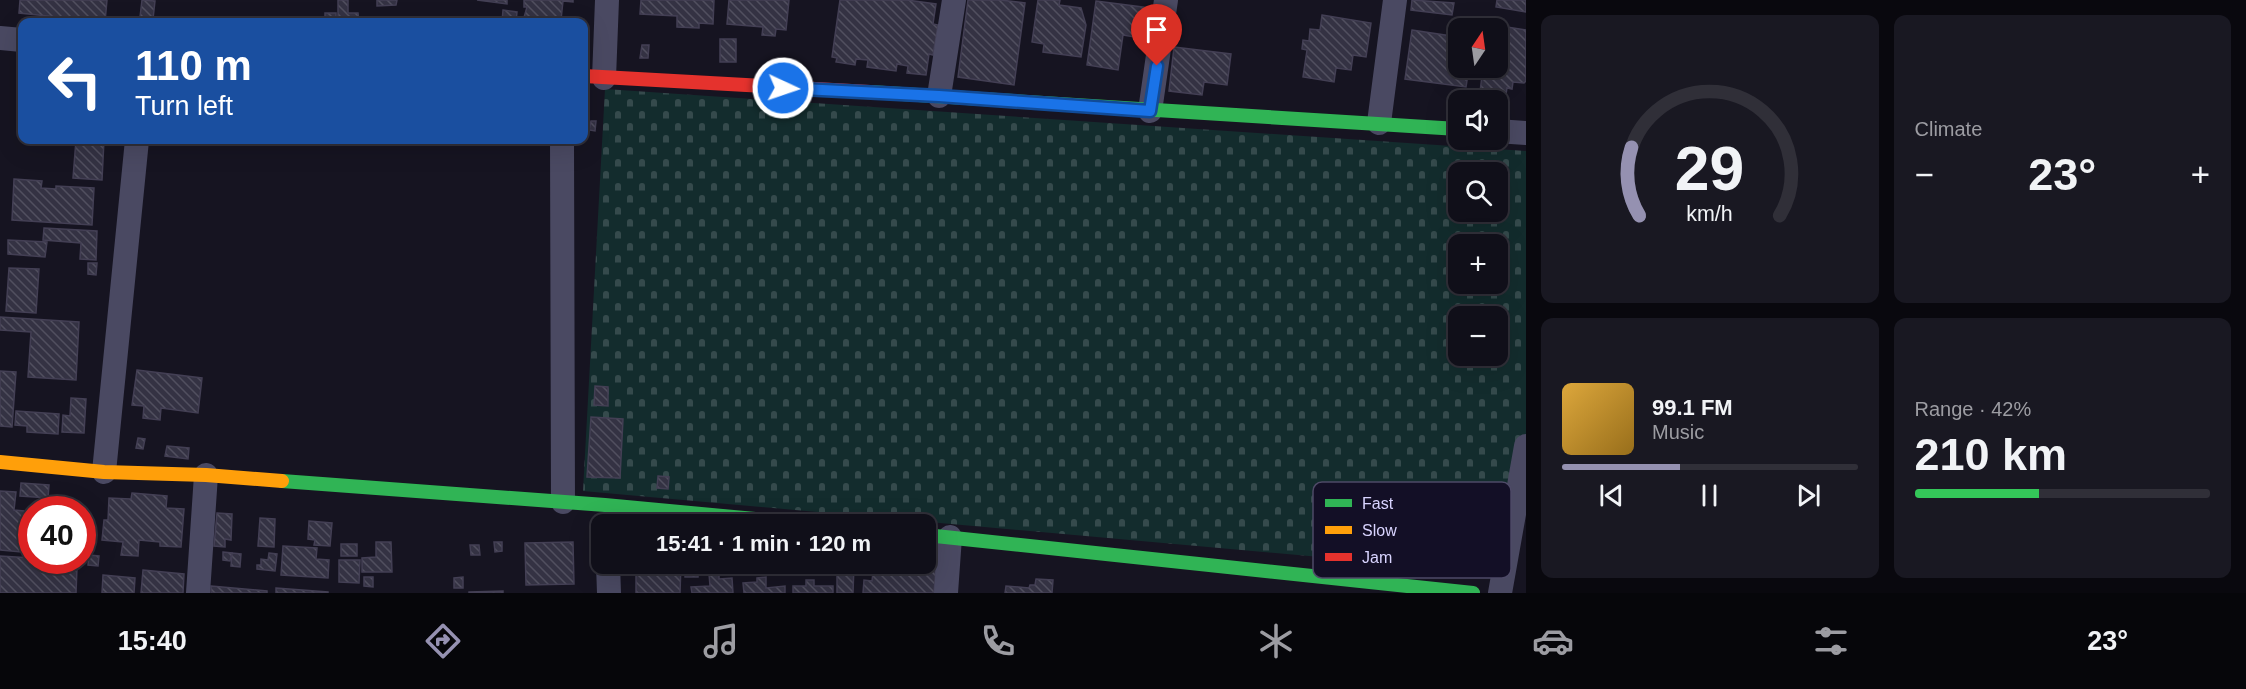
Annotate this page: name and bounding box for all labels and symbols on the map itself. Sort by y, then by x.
pin [1131,4,1182,66]
north arrow [1448,18,1508,78]
position arrow [751,56,815,120]
legend [1313,482,1511,578]
text: Fast [1362,495,1394,512]
speed limit sign: 40 [18,496,96,574]
text: Slow [1362,522,1397,539]
text: Jam [1362,549,1392,566]

